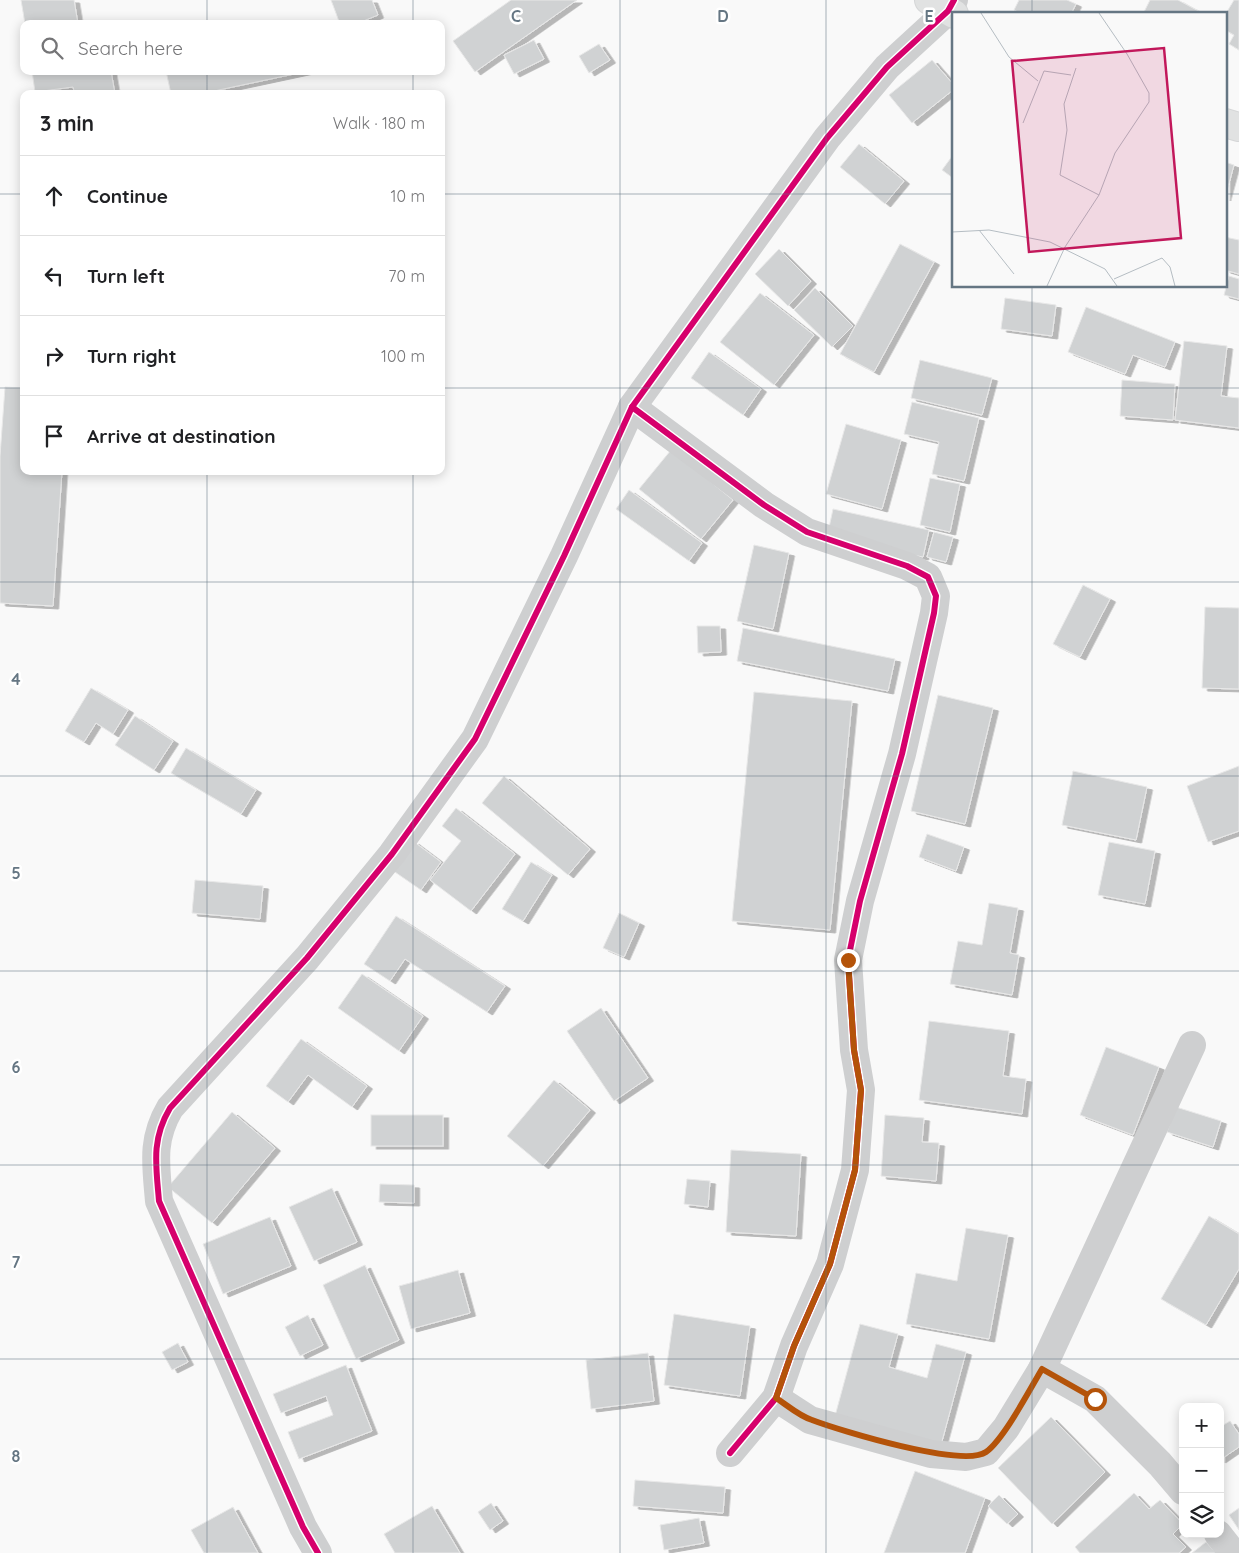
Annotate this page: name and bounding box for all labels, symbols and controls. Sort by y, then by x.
text: C [511,6,521,26]
text: D [717,6,729,26]
text: E [924,6,934,26]
inset map [952,12,1226,288]
search box [20,20,445,75]
icon: search [38,34,66,62]
text: Search here [78,36,183,60]
text: 3 min [40,110,94,136]
text: Walk · 180 m [333,113,425,133]
icon: ahead [40,182,68,210]
text: Continue [87,184,168,208]
text: 10 m [391,186,425,206]
icon: left [40,262,68,290]
text: Turn left [87,264,165,288]
text: 70 m [388,266,425,286]
icon: right [40,342,68,370]
text: Turn right [87,344,176,368]
text: 100 m [381,346,425,366]
icon: arrive [40,422,68,450]
text: Arrive at destination [87,424,276,448]
text: 4 [11,669,21,689]
text: 5 [11,863,21,883]
route end [837,949,860,972]
text: 6 [12,1057,21,1077]
text: 7 [12,1252,21,1272]
route start [1084,1388,1107,1411]
map controls [1179,1403,1224,1538]
button: + [1179,1403,1224,1448]
text: 8 [12,1446,21,1466]
button: − [1179,1448,1224,1493]
button: layers [1179,1493,1224,1538]

